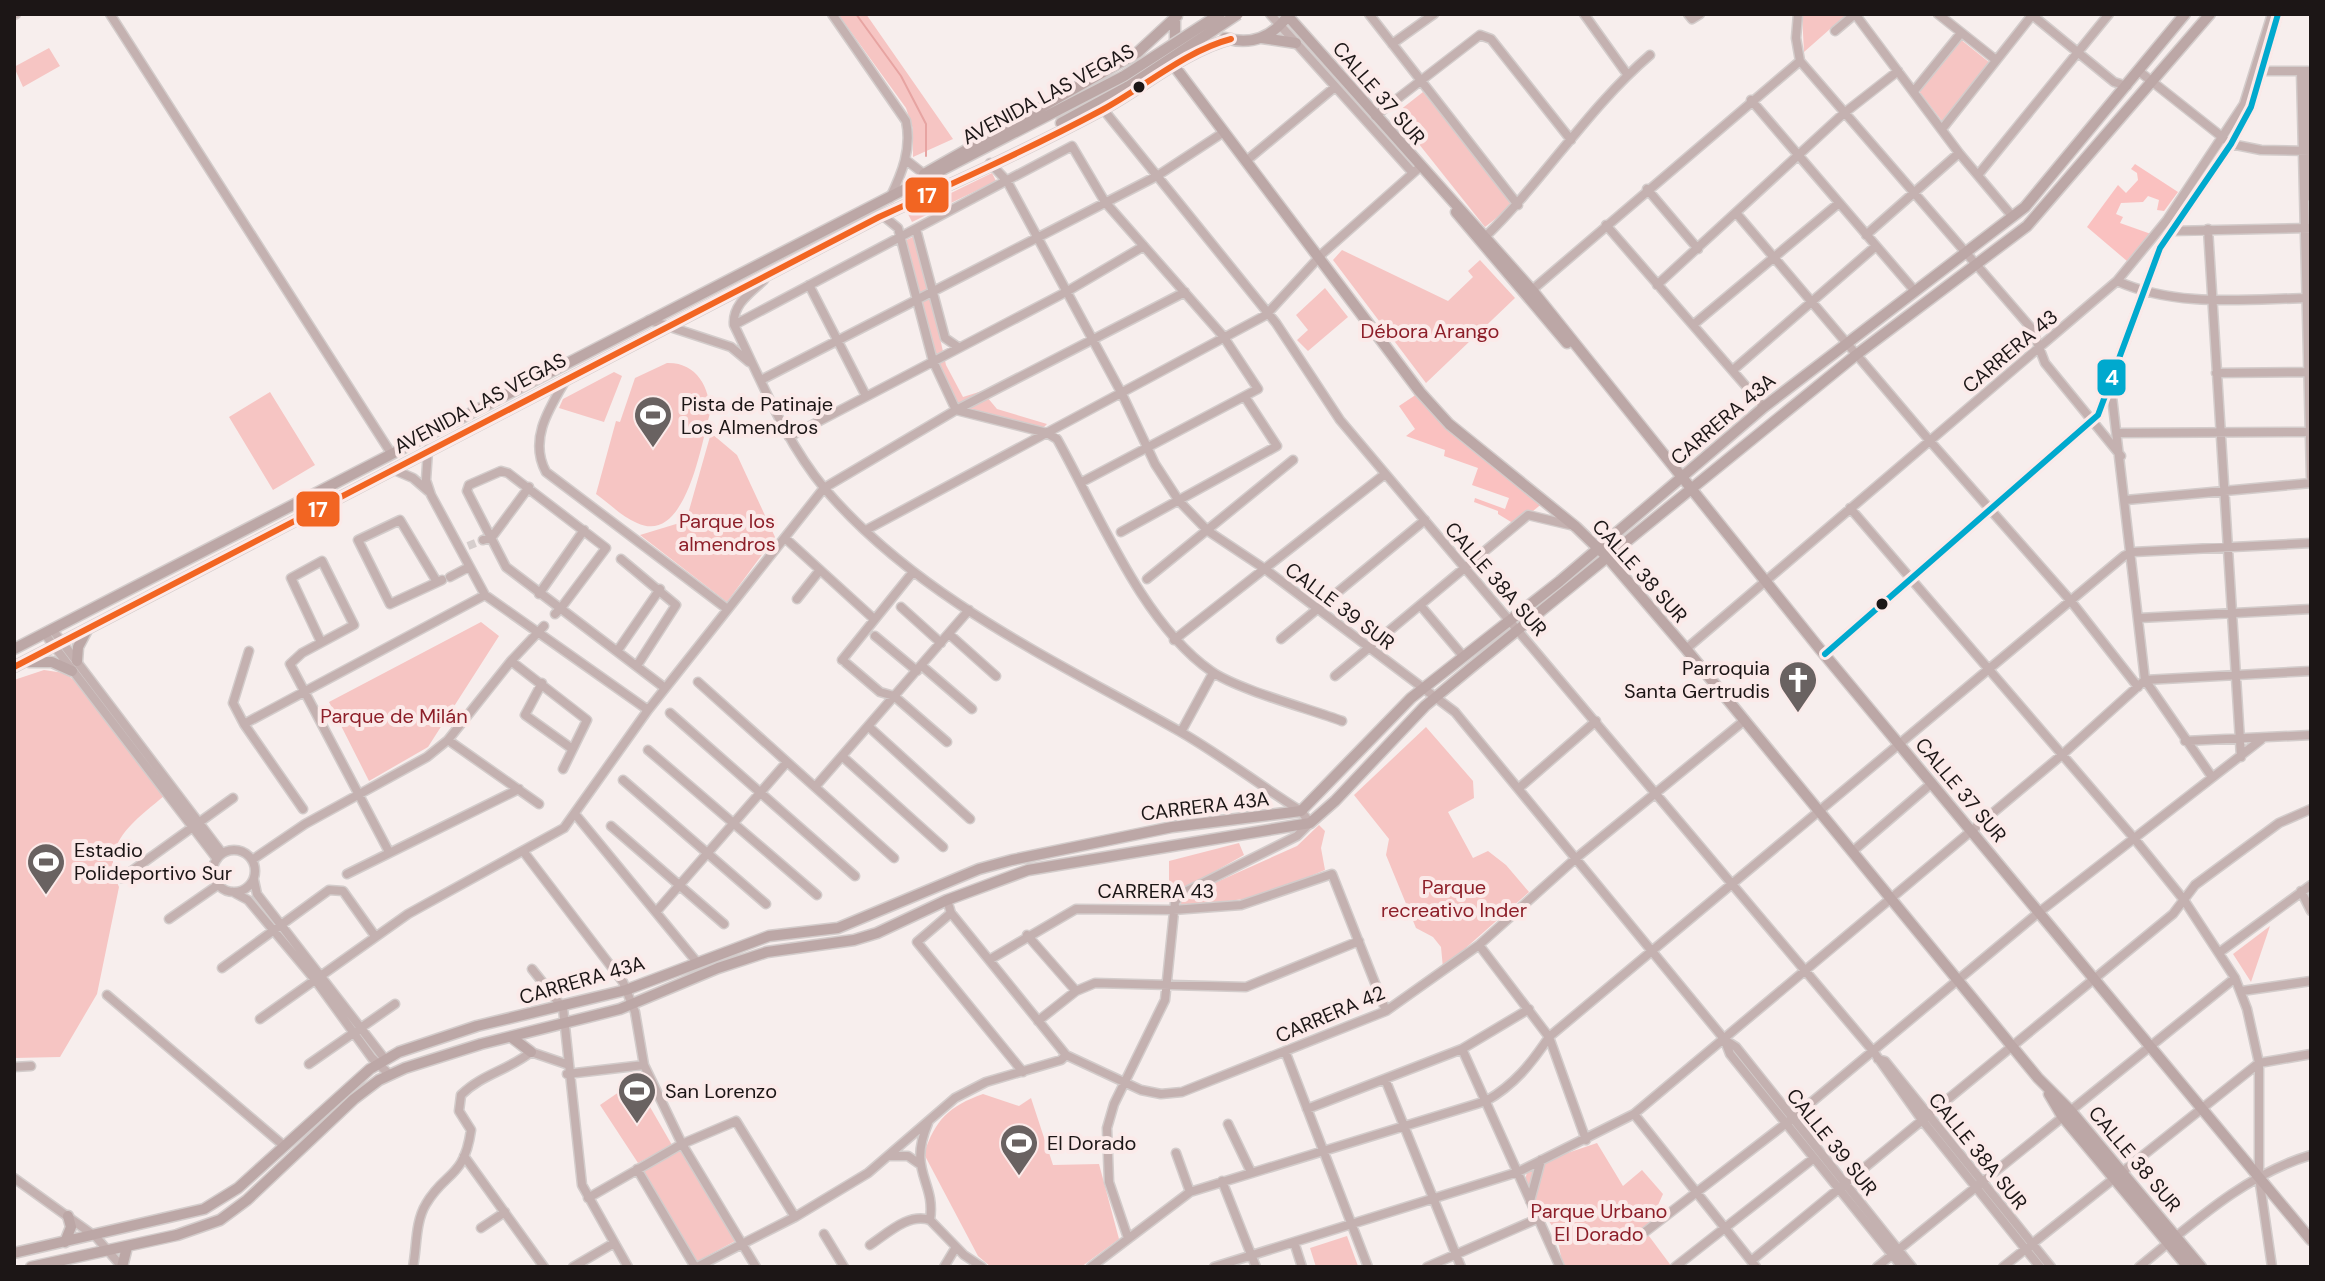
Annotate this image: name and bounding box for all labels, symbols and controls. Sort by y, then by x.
street label: CALLE 37 SUR [1327,36,1431,150]
street label: AVENIDA LAS VEGAS [957,38,1139,150]
unlabelled marker [1131,79,1147,95]
line badge: 17 [904,176,950,214]
text: 17 [917,181,937,210]
street label: CARRERA 43 [1957,304,2063,398]
park label: Débora Arango [1361,318,1499,344]
street label: AVENIDA LAS VEGAS [389,347,571,459]
line badge: 4 [2096,358,2127,397]
text: 4 [2105,363,2119,392]
street label: CARRERA 43A [1665,367,1781,471]
place label: Pista de Patinaje Los Almendros [681,391,833,440]
sports icon: Pista de Patinaje Los Almendros [632,394,674,449]
line badge: 17 [295,490,341,528]
text: 17 [308,495,328,524]
park label: Parque los almendros [678,508,776,557]
street label: CALLE 38 SUR [1587,514,1693,628]
street label: CALLE 38A SUR [1439,516,1553,642]
street label: CALLE 39 SUR [1280,556,1400,656]
unlabelled marker [1874,596,1890,612]
place label: Parroquia Santa Gertrudis [1624,655,1770,704]
church icon: Parroquia Santa Gertrudis [1777,659,1819,714]
park label: Parque de Milán [320,703,468,729]
street label: CALLE 37 SUR [1910,732,2012,848]
street label: CARRERA 43A [1139,785,1271,827]
place label: Estadio Polideportivo Sur [74,837,232,886]
sports icon: Estadio Polideportivo Sur [25,841,67,896]
park label: Parque recreativo Inder [1381,874,1527,923]
street label: CARRERA 43 [1098,878,1214,904]
street label: CARRERA 43A [516,950,648,1010]
street label: CARRERA 42 [1271,979,1389,1049]
sports icon: San Lorenzo [616,1070,658,1125]
place label: San Lorenzo [665,1078,777,1104]
street label: CALLE 39 SUR [1781,1083,1883,1201]
street label: CALLE 38A SUR [1923,1087,2033,1215]
street label: CALLE 38 SUR [2083,1101,2187,1217]
sports icon: El Dorado [998,1122,1040,1177]
place label: El Dorado [1047,1130,1136,1156]
park label: Parque Urbano El Dorado [1531,1198,1667,1247]

